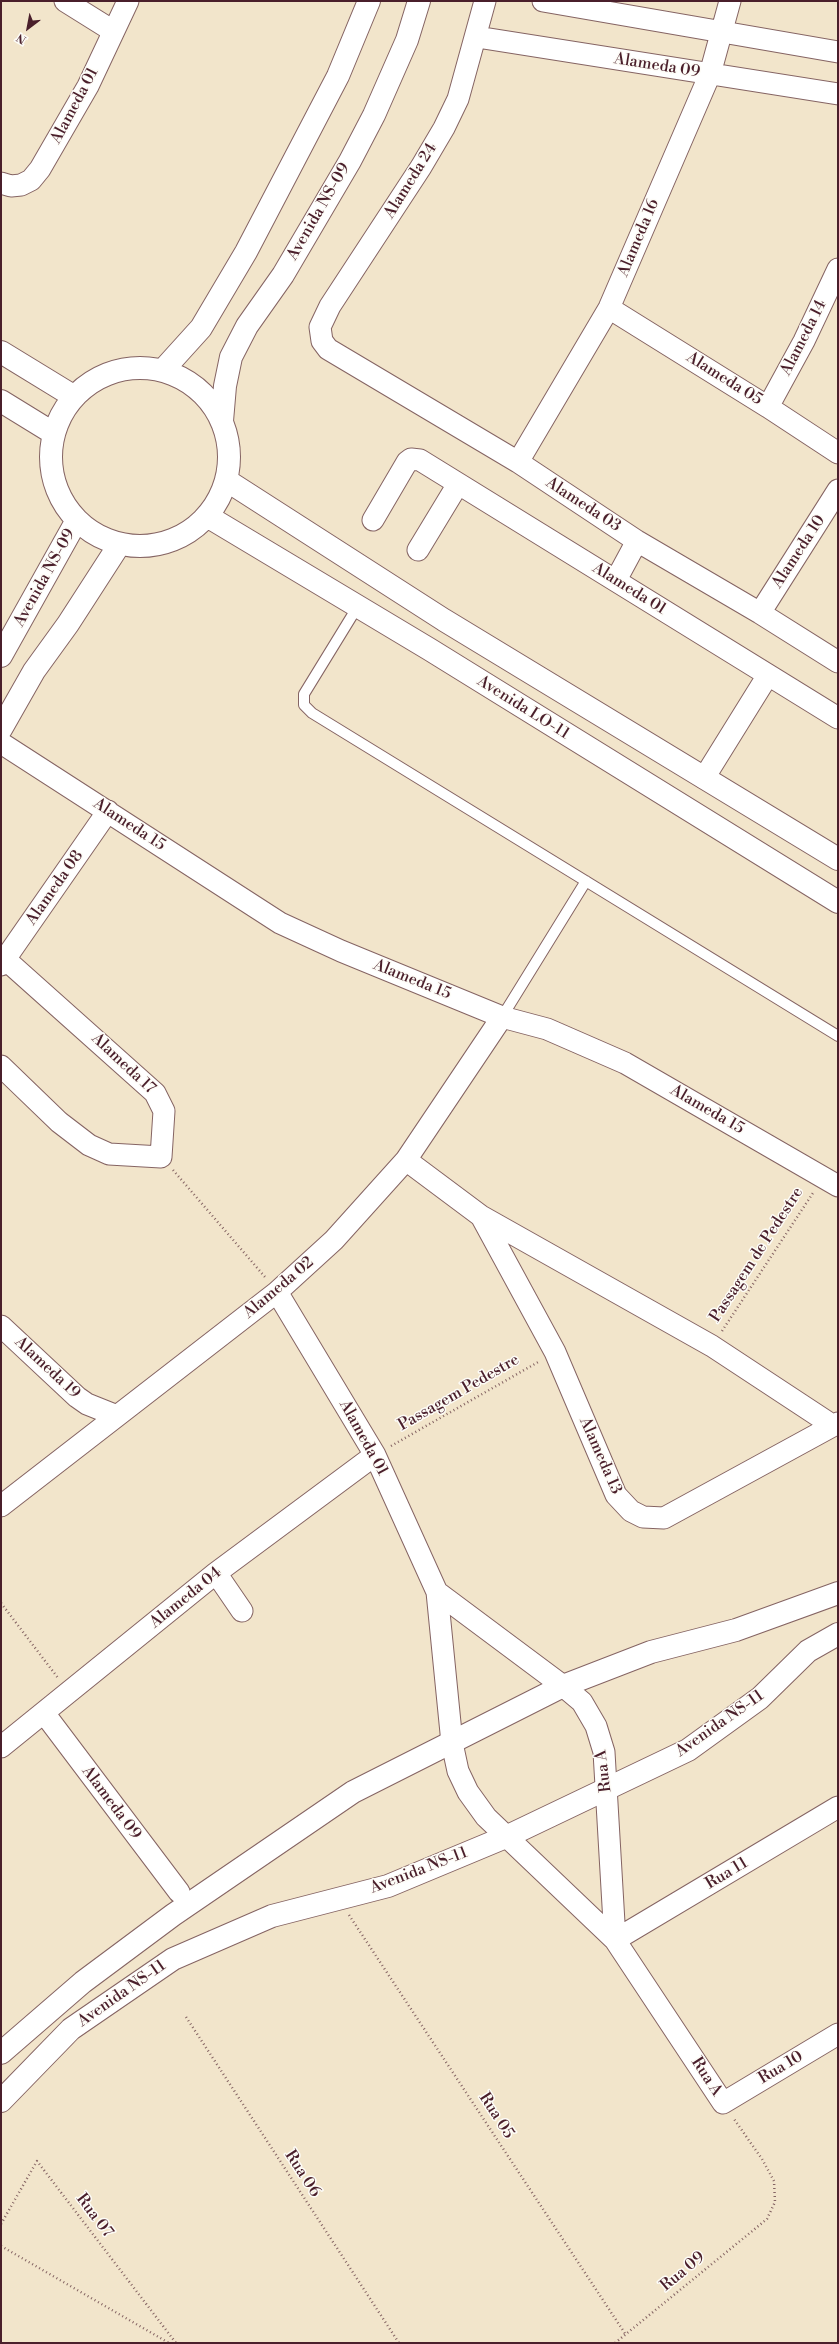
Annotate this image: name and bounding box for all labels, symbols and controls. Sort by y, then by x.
north arrow [8,8,48,48]
text: N [14,30,29,46]
street label: Alameda 09 [613,50,701,82]
street label: Alameda 01 [47,65,103,147]
street label: Alameda 24 [380,140,442,222]
street label: Avenida NS-09 [283,160,355,264]
street label: Alameda 16 [614,196,664,280]
street label: Alameda 14 [777,297,831,379]
street label: Alameda 05 [683,348,765,410]
street label: Alameda 03 [542,474,624,536]
street label: Alameda 10 [768,512,830,592]
street label: Avenida NS-09 [10,526,80,630]
street label: Alameda 01 [589,559,669,619]
street label: Avenida LO-11 [473,672,573,744]
street label: Alameda 15 [89,795,169,855]
street label: Alameda 08 [22,847,88,929]
street label: Alameda 15 [370,956,454,1004]
street label: Alameda 17 [87,1030,159,1098]
street label: Alameda 15 [667,1081,747,1139]
street label: Passagem de Pedestre [706,1184,808,1326]
street label: Alameda 02 [240,1253,318,1323]
street label: Alameda 19 [10,1333,84,1403]
street label: Passagem Pedestre [395,1351,523,1435]
street label: Alameda 01 [334,1397,392,1479]
street label: Alameda 13 [575,1415,625,1497]
street label: Alameda 04 [146,1563,226,1633]
street label: Avenida NS-11 [672,1687,768,1761]
street label: Rua A [592,1749,616,1793]
street label: Alameda 09 [77,1763,145,1843]
street label: Avenida NS-11 [367,1844,471,1898]
street label: Rua 11 [702,1854,752,1894]
street label: Avenida NS-11 [74,1957,170,2031]
street label: Rua 10 [755,2047,807,2089]
street label: Rua A [686,2054,726,2100]
street label: Rua 05 [474,2089,518,2143]
street label: Rua 06 [280,2147,324,2201]
street label: Rua 07 [71,2190,117,2242]
street label: Rua 09 [657,2248,709,2296]

